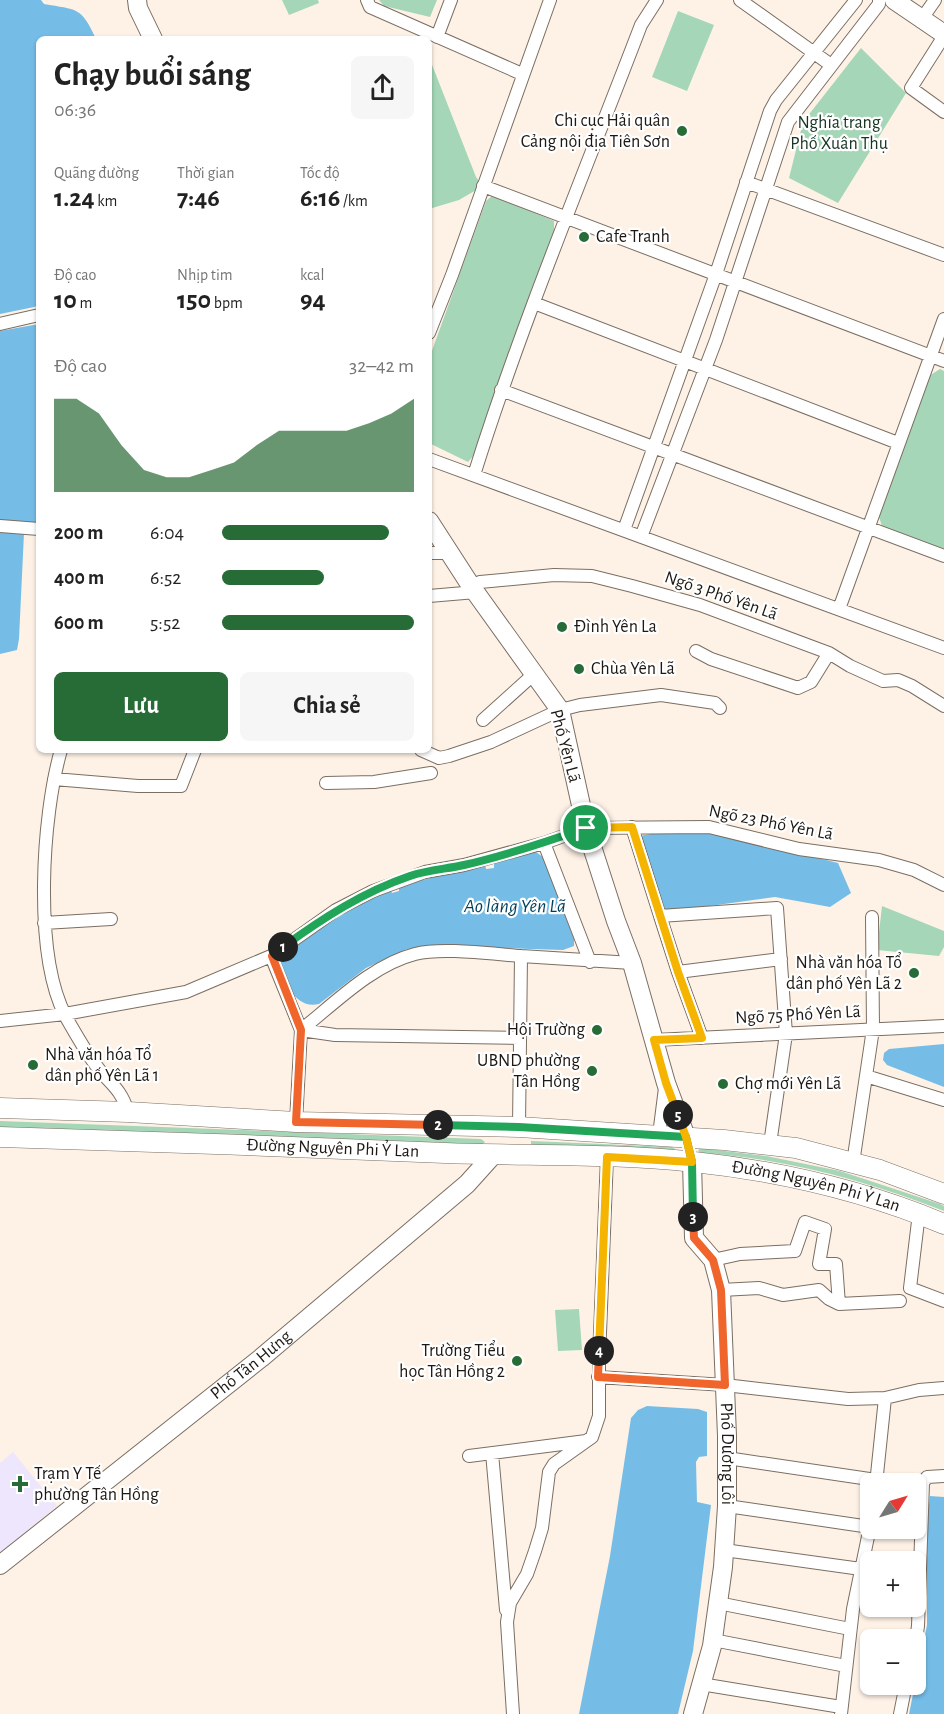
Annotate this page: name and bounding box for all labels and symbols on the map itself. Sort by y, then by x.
place label: Chi cục Hải quân Cảng nội địa Tiên Sơn [521,112,670,151]
park label: Nghĩa trang Phố Xuân Thụ [790,114,888,153]
marker: Chi cục Hải quân Cảng nội địa Tiên Sơn [675,124,689,138]
place label: Cafe Tranh [596,228,670,246]
marker: Cafe Tranh [577,230,591,244]
street label: Ngõ 3 Phố Yên Lã [662,567,780,624]
place label: Đình Yên La [574,618,657,636]
marker: Đình Yên La [555,620,569,634]
place label: Chùa Yên Lã [591,660,675,678]
marker: Chùa Yên Lã [572,662,586,676]
street label: Phố Yên Lã [547,707,584,785]
street label: Ngõ 23 Phố Yên Lã [707,801,835,844]
pin [560,802,611,853]
water label: Ao làng Yên Lã [463,896,566,916]
pin: 1 [268,932,298,962]
place label: Nhà văn hóa Tổ dân phố Yên Lã 2 [786,952,902,993]
marker: Nhà văn hóa Tổ dân phố Yên Lã 2 [907,966,921,980]
street label: Ngõ 75 Phố Yên Lã [735,1002,861,1027]
place label: Hội Trường [507,1021,585,1039]
marker: Hội Trường [590,1023,604,1037]
place label: Nhà văn hóa Tổ dân phố Yên Lã 1 [45,1044,159,1085]
place label: UBND phường Tân Hồng [477,1052,580,1091]
marker: Nhà văn hóa Tổ dân phố Yên Lã 1 [26,1058,40,1072]
marker: UBND phường Tân Hồng [585,1064,599,1078]
place label: Chợ mới Yên Lã [735,1075,841,1093]
marker: Chợ mới Yên Lã [716,1077,730,1091]
pin: 5 [663,1100,693,1130]
pin: 2 [423,1110,453,1140]
street label: Đường Nguyên Phi Ỷ Lan [246,1136,420,1161]
street label: Đường Nguyên Phi Ỷ Lan [730,1158,902,1216]
pin: 3 [678,1202,708,1232]
street label: Phố Tân Hưng [207,1327,295,1403]
pin: 4 [584,1336,614,1366]
place label: Trường Tiểu học Tân Hồng 2 [399,1340,505,1381]
marker: Trường Tiểu học Tân Hồng 2 [510,1354,524,1368]
street label: Phố Dương Lôi [717,1402,737,1505]
place label: Trạm Y Tế phường Tân Hồng [34,1464,159,1504]
north arrow [860,1473,926,1539]
marker: Trạm Y Tế phường Tân Hồng [11,1475,29,1493]

